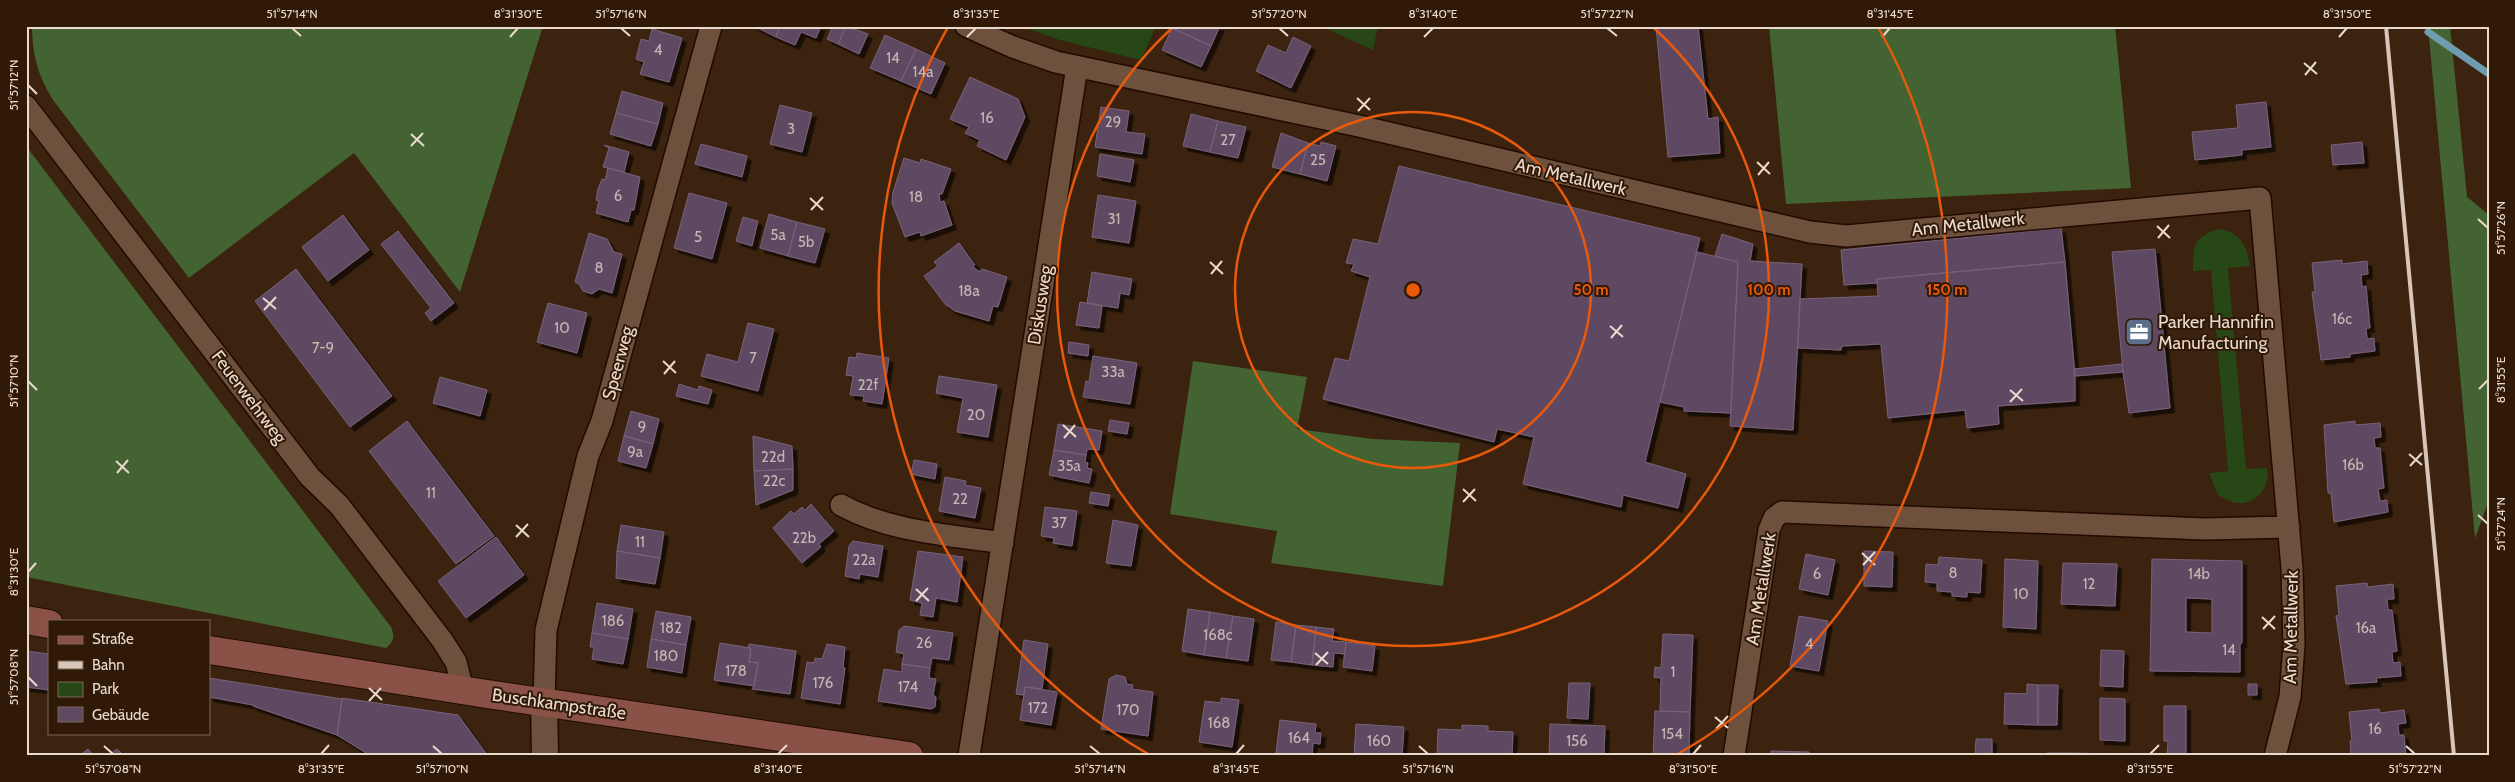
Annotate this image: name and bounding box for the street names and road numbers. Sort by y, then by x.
street label: Am Metallwerk [1513,154,1630,201]
street label: Am Metallwerk [1910,207,2027,241]
street label: Diskusweg [1023,263,1057,346]
street label: Speerweg [598,323,639,402]
street label: Feuerwehrweg [207,346,292,449]
street label: Am Metallwerk [1741,530,1781,647]
street label: Am Metallwerk [2279,569,2303,684]
street label: Buschkampstraße [491,684,627,724]

